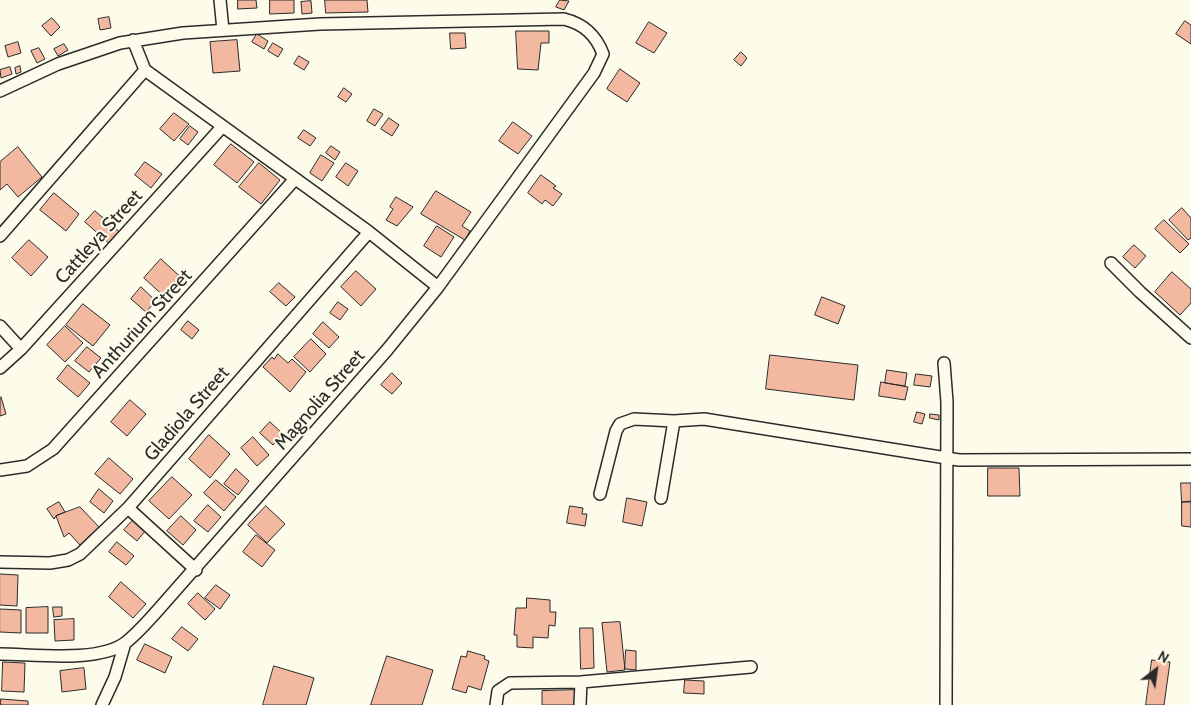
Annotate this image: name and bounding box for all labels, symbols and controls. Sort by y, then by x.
street label: Cattleya Street [51,185,147,289]
street label: Anthurium Street [87,265,197,383]
street label: Magnolia Street [270,345,370,455]
street label: Gladiola Street [140,362,234,466]
north arrow [1131,645,1181,695]
text: N [1155,647,1172,667]

